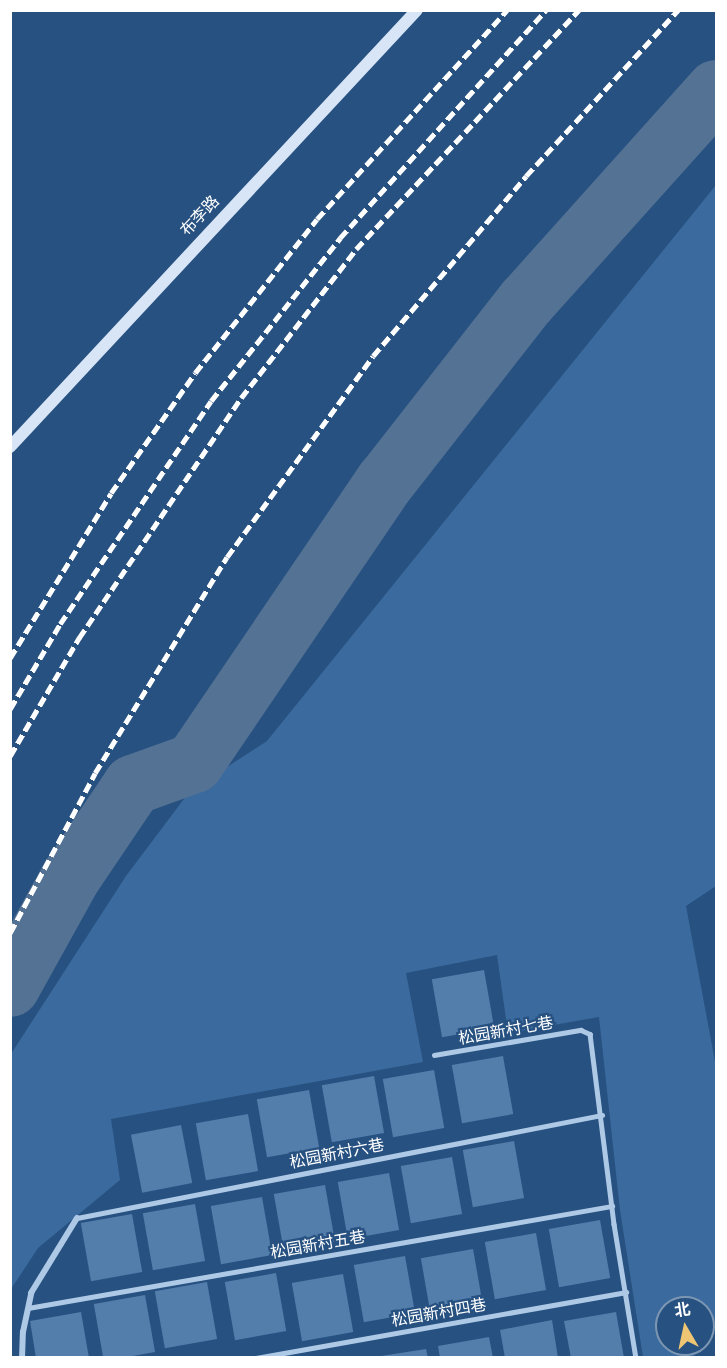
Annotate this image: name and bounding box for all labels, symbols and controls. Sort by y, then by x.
street label: 布李路 [177,192,223,240]
street label: 松园新村七巷 [457,1013,555,1049]
street label: 松园新村六巷 [288,1135,386,1173]
street label: 松园新村五巷 [269,1227,367,1263]
street label: 松园新村四巷 [390,1295,488,1331]
north arrow [655,1296,715,1356]
text: 北 [673,1300,692,1319]

